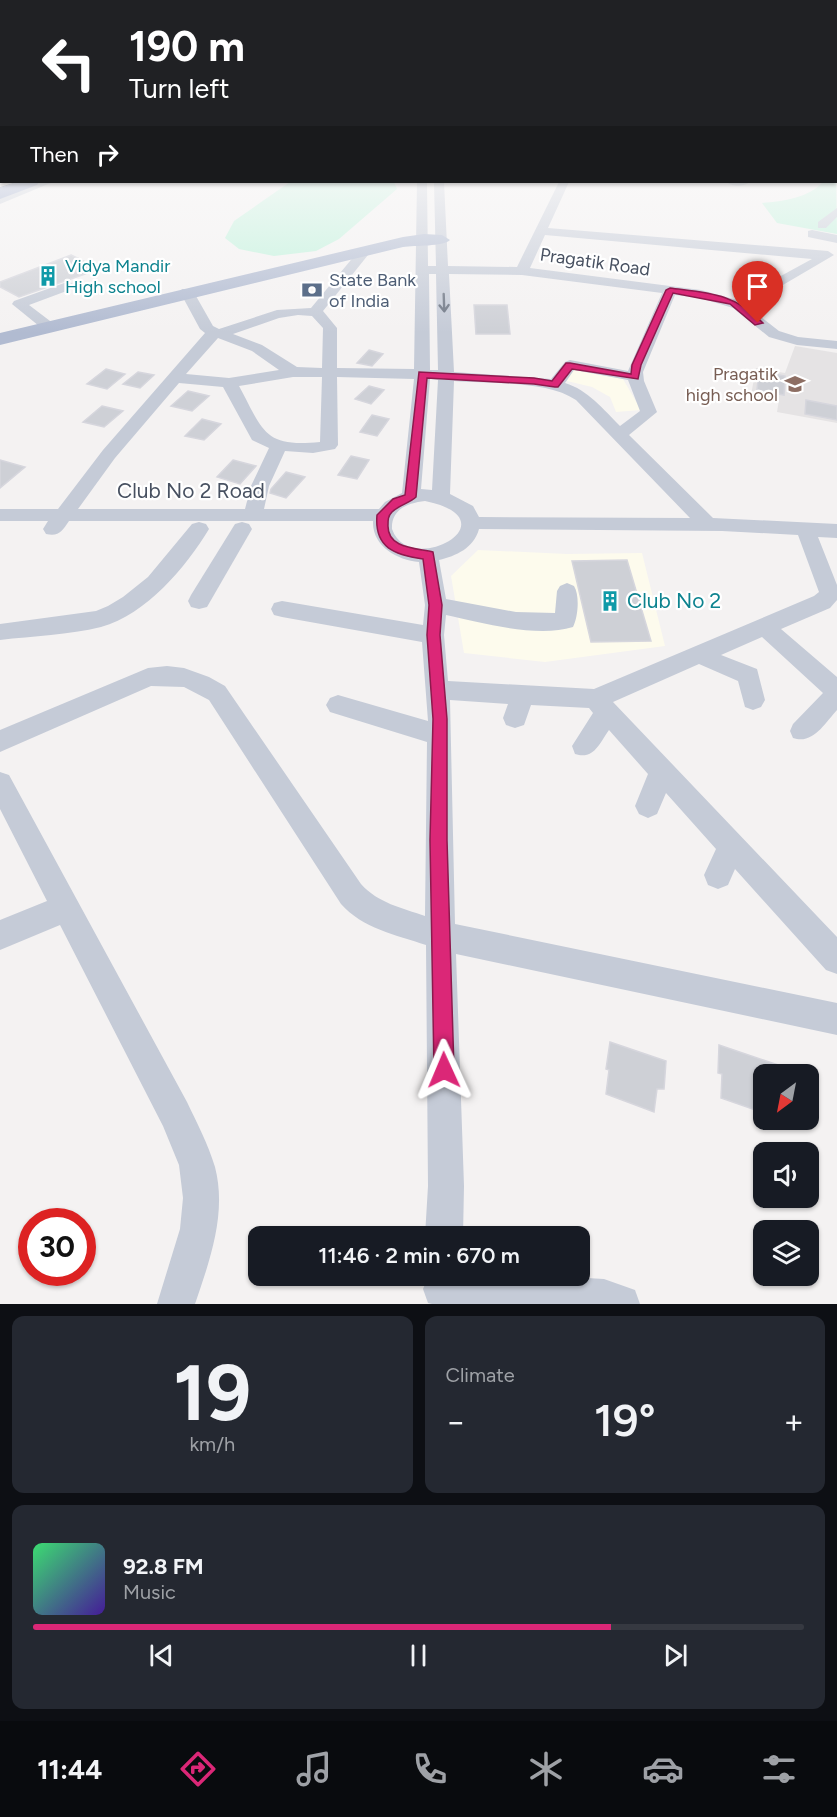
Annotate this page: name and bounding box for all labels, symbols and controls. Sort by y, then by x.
text: 190 m [129,21,245,72]
icon: left [30,24,108,102]
text: Turn left [129,72,229,105]
icon: right [91,138,124,171]
text: Then [30,141,79,168]
street label: Pragatik Road [539,243,651,281]
place label: Vidya Mandir High school [65,255,170,298]
pin [732,261,783,323]
building icon: Vidya Mandir High school [36,264,60,288]
place label: State Bank of India [329,269,416,312]
icon: arrive [741,270,774,303]
bank icon: State Bank of India [300,278,324,302]
one-way arrow [438,292,449,312]
place label: Pragatik high school [686,363,778,406]
school or university icon: Pragatik high school [783,372,807,396]
street label: Club No 2 Road [117,478,265,503]
place label: Club No 2 [627,588,721,613]
building icon: Club No 2 [598,589,622,613]
position arrow [412,1038,476,1102]
north arrow [753,1064,819,1130]
map controls [753,1064,819,1286]
button: sound [753,1142,819,1208]
speed limit sign: 30 [18,1208,96,1286]
button: layers [753,1220,819,1286]
text: 11:46 · 2 min · 670 m [318,1242,520,1269]
text: 19 [173,1346,251,1440]
text: Climate [446,1363,515,1387]
text: 19° [594,1393,656,1447]
text: − [446,1402,466,1441]
text: + [783,1402,804,1441]
text: km/h [189,1432,235,1456]
text: 92.8 FM [123,1553,204,1580]
text: Music [123,1580,176,1604]
icon: previous [145,1639,178,1672]
icon: pause [402,1639,435,1672]
icon: next [659,1639,692,1672]
icon: directions [177,1748,219,1790]
icon: music [293,1748,335,1790]
icon: phone [409,1748,451,1790]
icon: climate [525,1748,567,1790]
icon: car [642,1748,684,1790]
icon: filters [758,1748,800,1790]
text: 11:44 [37,1753,102,1786]

